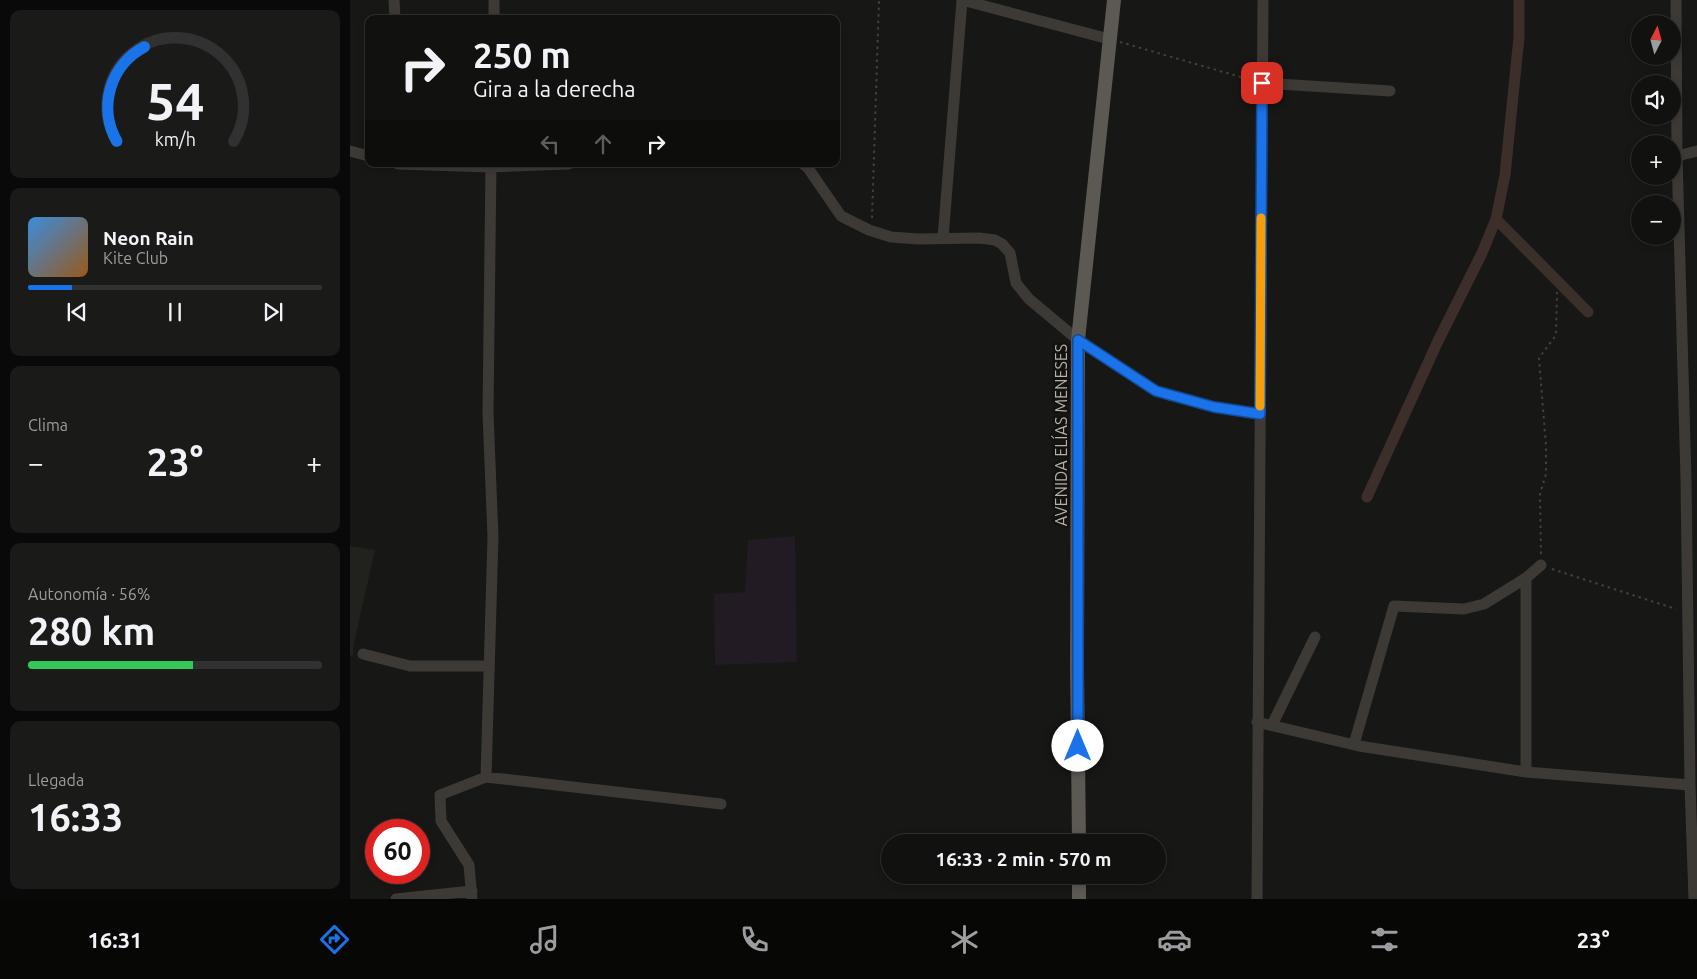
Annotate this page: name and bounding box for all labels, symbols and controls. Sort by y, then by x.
north arrow [1631,15,1681,65]
map controls [1631,15,1681,245]
icon: right [390,35,455,100]
text: 250 m [473,35,571,75]
pin [1241,62,1283,104]
icon: arrive [1248,69,1276,97]
text: 54 [146,72,204,130]
button: sound [1631,75,1681,125]
text: Gira a la derecha [473,76,636,101]
text: km/h [154,129,196,149]
icon: left [536,130,564,158]
icon: ahead [589,130,617,158]
icon: right [642,130,670,158]
button: + [1631,135,1681,185]
button: − [1631,195,1681,245]
text: Neon Rain [103,227,194,249]
text: Kite Club [103,249,168,267]
icon: previous [63,298,91,326]
icon: pause [161,298,189,326]
icon: next [259,298,287,326]
street label: AVENIDA ELÍAS MENESES [1050,344,1070,526]
text: Clima [28,416,68,434]
text: 23° [147,441,203,483]
text: − [28,447,44,478]
text: + [306,447,322,478]
text: Autonomía · 56% [28,585,150,603]
text: 280 km [28,610,155,652]
position arrow [1051,719,1103,771]
text: Llegada [28,771,84,789]
text: 16:33 [28,796,123,838]
speed limit sign: 60 [365,819,430,884]
text: 16:33 · 2 min · 570 m [936,848,1111,870]
icon: directions [317,922,352,957]
icon: music [527,922,562,957]
icon: phone [737,922,772,957]
icon: climate [947,922,982,957]
icon: car [1157,922,1192,957]
icon: filters [1367,922,1402,957]
text: 16:31 [87,927,143,952]
text: 23° [1577,927,1609,952]

